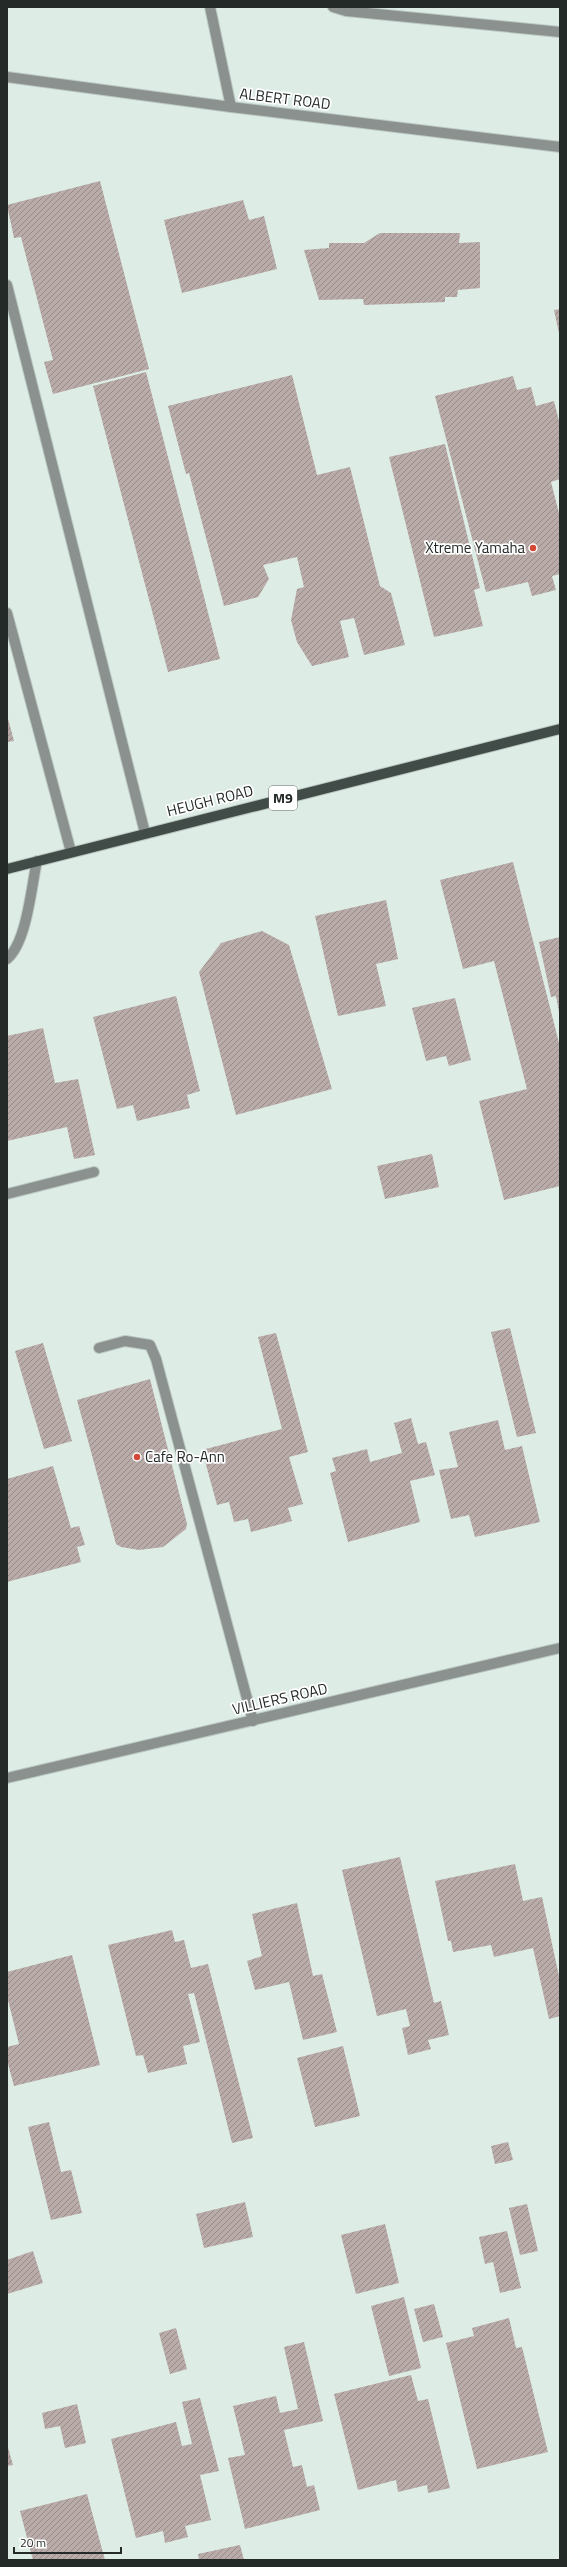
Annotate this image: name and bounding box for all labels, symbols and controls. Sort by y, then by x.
street label: ALBERT ROAD [238,82,332,115]
place label: Xtreme Yamaha [425,536,525,559]
marker: Xtreme Yamaha [528,543,538,553]
street label: HEUGH ROAD [164,779,256,822]
road number: M9 [269,786,297,810]
place label: Cafe Ro-Ann [145,1445,225,1468]
marker: Cafe Ro-Ann [132,1452,142,1462]
street label: VILLIERS ROAD [230,1676,330,1721]
scale bar [14,2529,121,2555]
text: 20 m [20,2533,46,2552]

